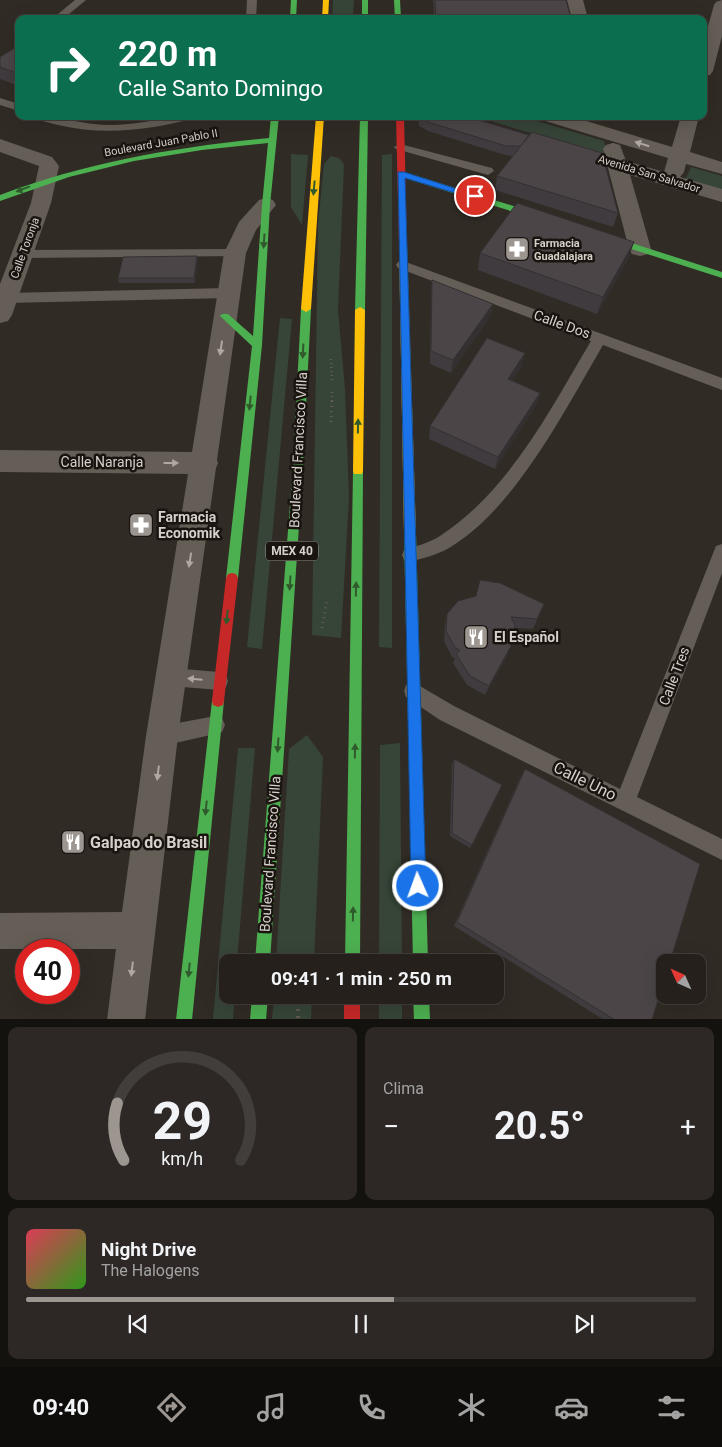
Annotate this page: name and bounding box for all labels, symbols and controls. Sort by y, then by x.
text: 220 m [118,34,217,75]
icon: right [35,35,100,100]
text: Calle Santo Domingo [118,76,323,101]
street label: Boulevard Juan Pablo II [103,127,219,159]
one-way arrow [634,139,649,147]
street label: Avenida San Salvador [597,152,702,196]
pin [454,175,496,217]
one-way arrow [310,181,318,197]
icon: arrive [461,182,489,210]
one-way arrow [15,185,30,193]
street label: Calle Toronja [8,216,42,280]
one-way arrow [259,233,267,249]
pharmacy icon: Farmacia Guadalajara [504,236,530,262]
place label: Farmacia Guadalajara [534,237,593,263]
street label: Calle Dos [532,306,592,342]
one-way arrow [217,340,225,356]
one-way arrow [299,343,307,359]
street label: Boulevard Francisco Villa [286,372,310,528]
one-way arrow [246,395,254,411]
one-way arrow [354,418,362,434]
street label: Calle Naranja [61,454,143,470]
one-way arrow [163,459,179,467]
place label: Farmacia Economik [158,509,221,541]
pharmacy icon: Farmacia Economik [128,512,154,538]
road number: MEX 40 [266,542,318,560]
one-way arrow [185,553,193,569]
one-way arrow [285,575,293,591]
one-way arrow [352,581,360,597]
one-way arrow [222,609,230,625]
restaurant icon: El Español [463,624,489,650]
place label: El Español [494,629,559,645]
street label: Calle Tres [656,645,692,707]
one-way arrow [187,675,203,683]
one-way arrow [274,737,282,753]
one-way arrow [351,743,359,759]
street label: Calle Uno [550,758,620,804]
one-way arrow [153,765,161,781]
street label: Boulevard Francisco Villa [257,775,283,933]
one-way arrow [202,801,210,817]
restaurant icon: Galpao do Brasil [60,829,86,855]
place label: Galpao do Brasil [90,833,207,852]
position arrow [391,859,443,911]
one-way arrow [349,906,357,922]
speed limit sign: 40 [15,939,80,1004]
north arrow [656,954,706,1004]
map controls [656,954,706,1004]
one-way arrow [128,961,136,977]
one-way arrow [185,962,193,978]
text: 09:41 · 1 min · 250 m [271,967,452,990]
text: Clima [383,1079,424,1098]
text: 29 [153,1091,212,1152]
text: 20.5° [494,1104,585,1148]
text: − [383,1110,399,1143]
text: + [680,1110,696,1143]
text: km/h [162,1148,203,1169]
text: Night Drive [101,1238,196,1261]
text: The Halogens [101,1261,200,1280]
icon: previous [124,1310,152,1338]
icon: pause [347,1310,375,1338]
icon: next [570,1310,598,1338]
icon: directions [154,1390,189,1425]
icon: music [254,1390,289,1425]
icon: phone [354,1390,389,1425]
icon: climate [454,1390,489,1425]
icon: car [554,1390,589,1425]
icon: filters [654,1390,689,1425]
text: 09:40 [33,1395,89,1420]

